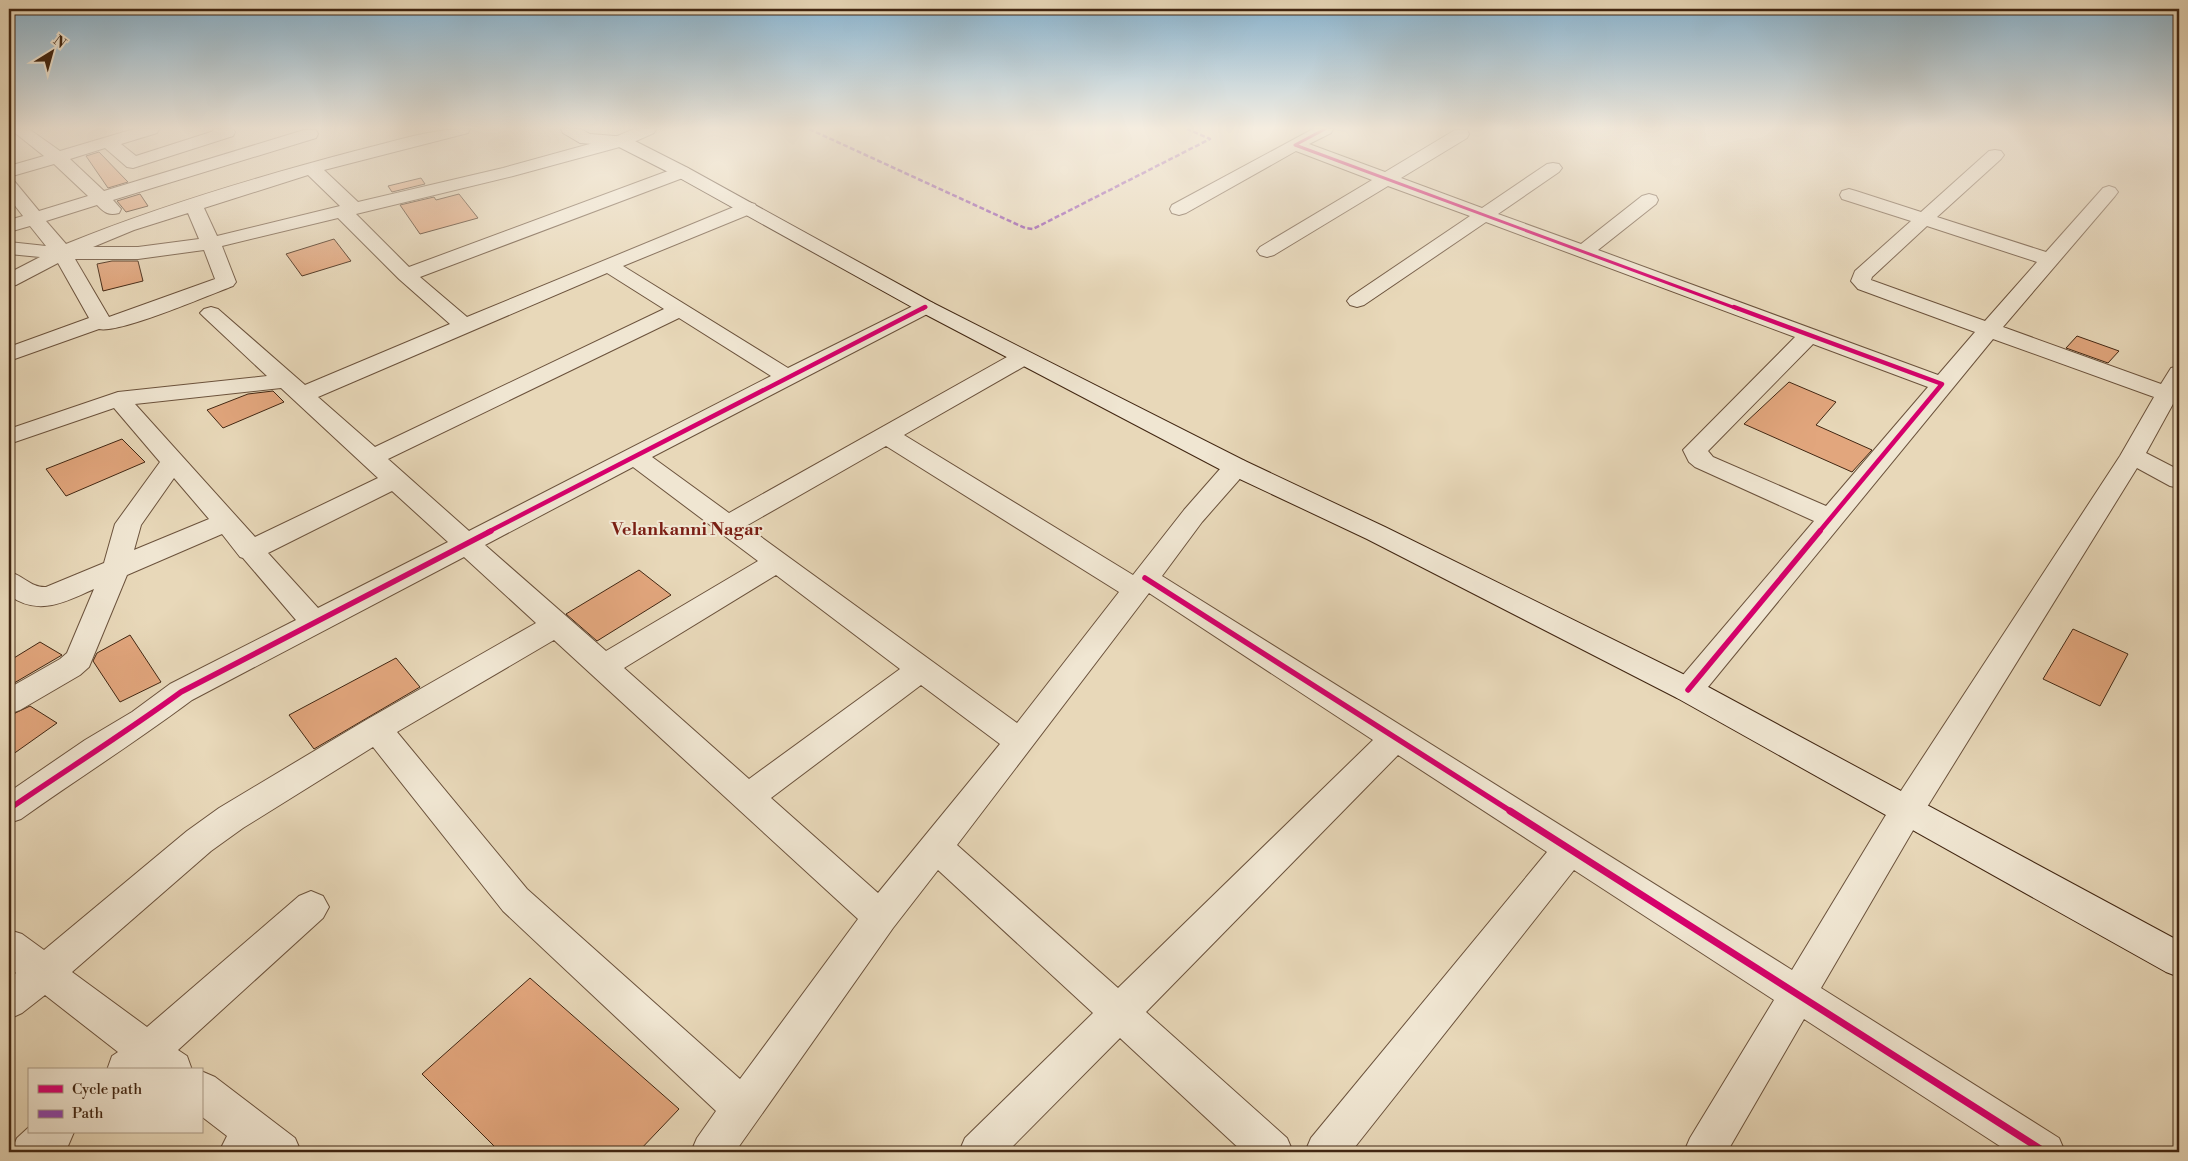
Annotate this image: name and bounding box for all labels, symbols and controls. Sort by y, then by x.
north arrow [28,28,78,78]
text: N [49,32,69,53]
district label: Velankanni Nagar [610,518,763,541]
legend [28,1068,202,1134]
text: Cycle path [72,1080,142,1099]
text: Path [72,1104,104,1123]

